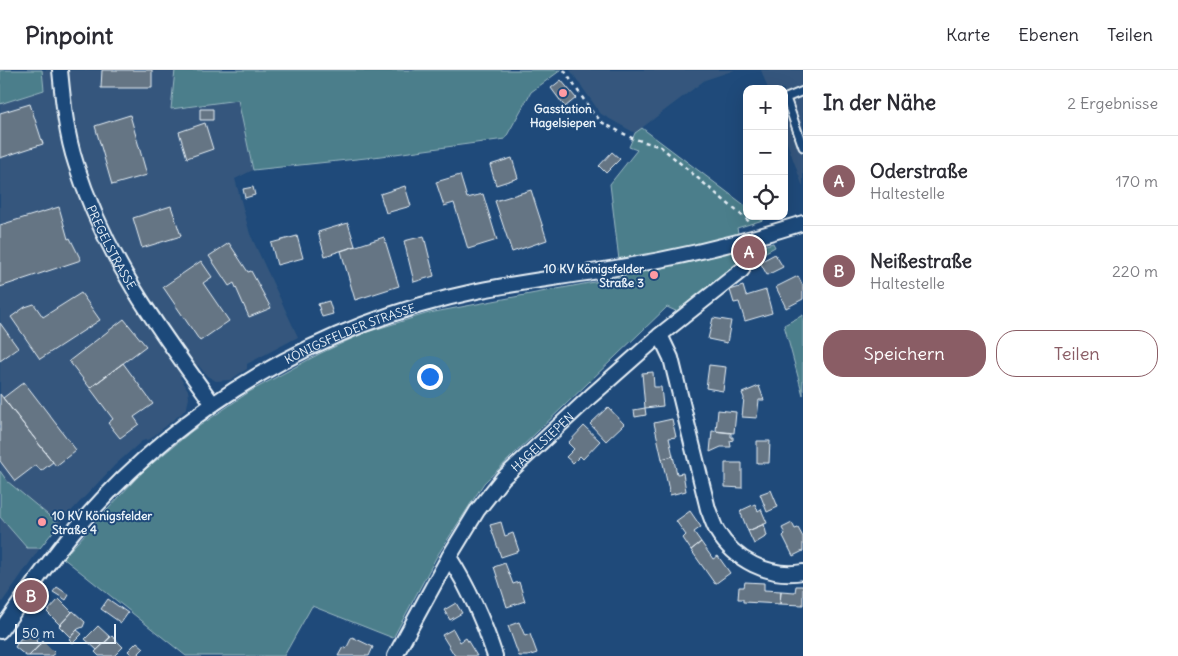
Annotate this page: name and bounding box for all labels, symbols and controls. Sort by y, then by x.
text: Pinpoint [25,20,113,50]
text: Karte [946,23,990,46]
text: Ebenen [1018,23,1079,46]
text: Teilen [1107,23,1153,46]
map controls [743,85,788,220]
button: + [743,85,788,130]
marker: Gasstation Hagelsiepen [557,87,569,99]
text: In der Nähe [823,89,936,116]
text: 2 Ergebnisse [1067,93,1158,113]
place label: Gasstation Hagelsiepen [530,101,596,131]
button: − [743,130,788,175]
text: Oderstraße [870,159,968,183]
text: A [834,171,844,191]
text: 170 m [1115,171,1158,191]
button: locate [743,175,788,220]
text: Haltestelle [870,183,945,203]
street label: PREGELSTRASSE [84,203,140,292]
pin: A [733,233,765,271]
text: Neißestraße [870,249,972,273]
place label: 10 KV Königsfelder Straße 3 [544,261,644,290]
text: B [834,261,844,281]
text: 220 m [1112,261,1158,281]
marker: 10 KV Königsfelder Straße 3 [648,269,660,281]
text: Haltestelle [870,273,945,293]
street label: KÖNIGSFELDER STRASSE [282,300,417,367]
button: Speichern [823,330,986,377]
button: Teilen [996,330,1158,377]
your location [417,364,443,390]
street label: HAGELSIEPEN [508,409,576,474]
place label: 10 KV Königsfelder Straße 4 [52,508,152,537]
marker: 10 KV Königsfelder Straße 4 [36,516,48,528]
pin: B [15,577,47,615]
scale bar [15,621,116,644]
text: 50 m [22,624,55,642]

